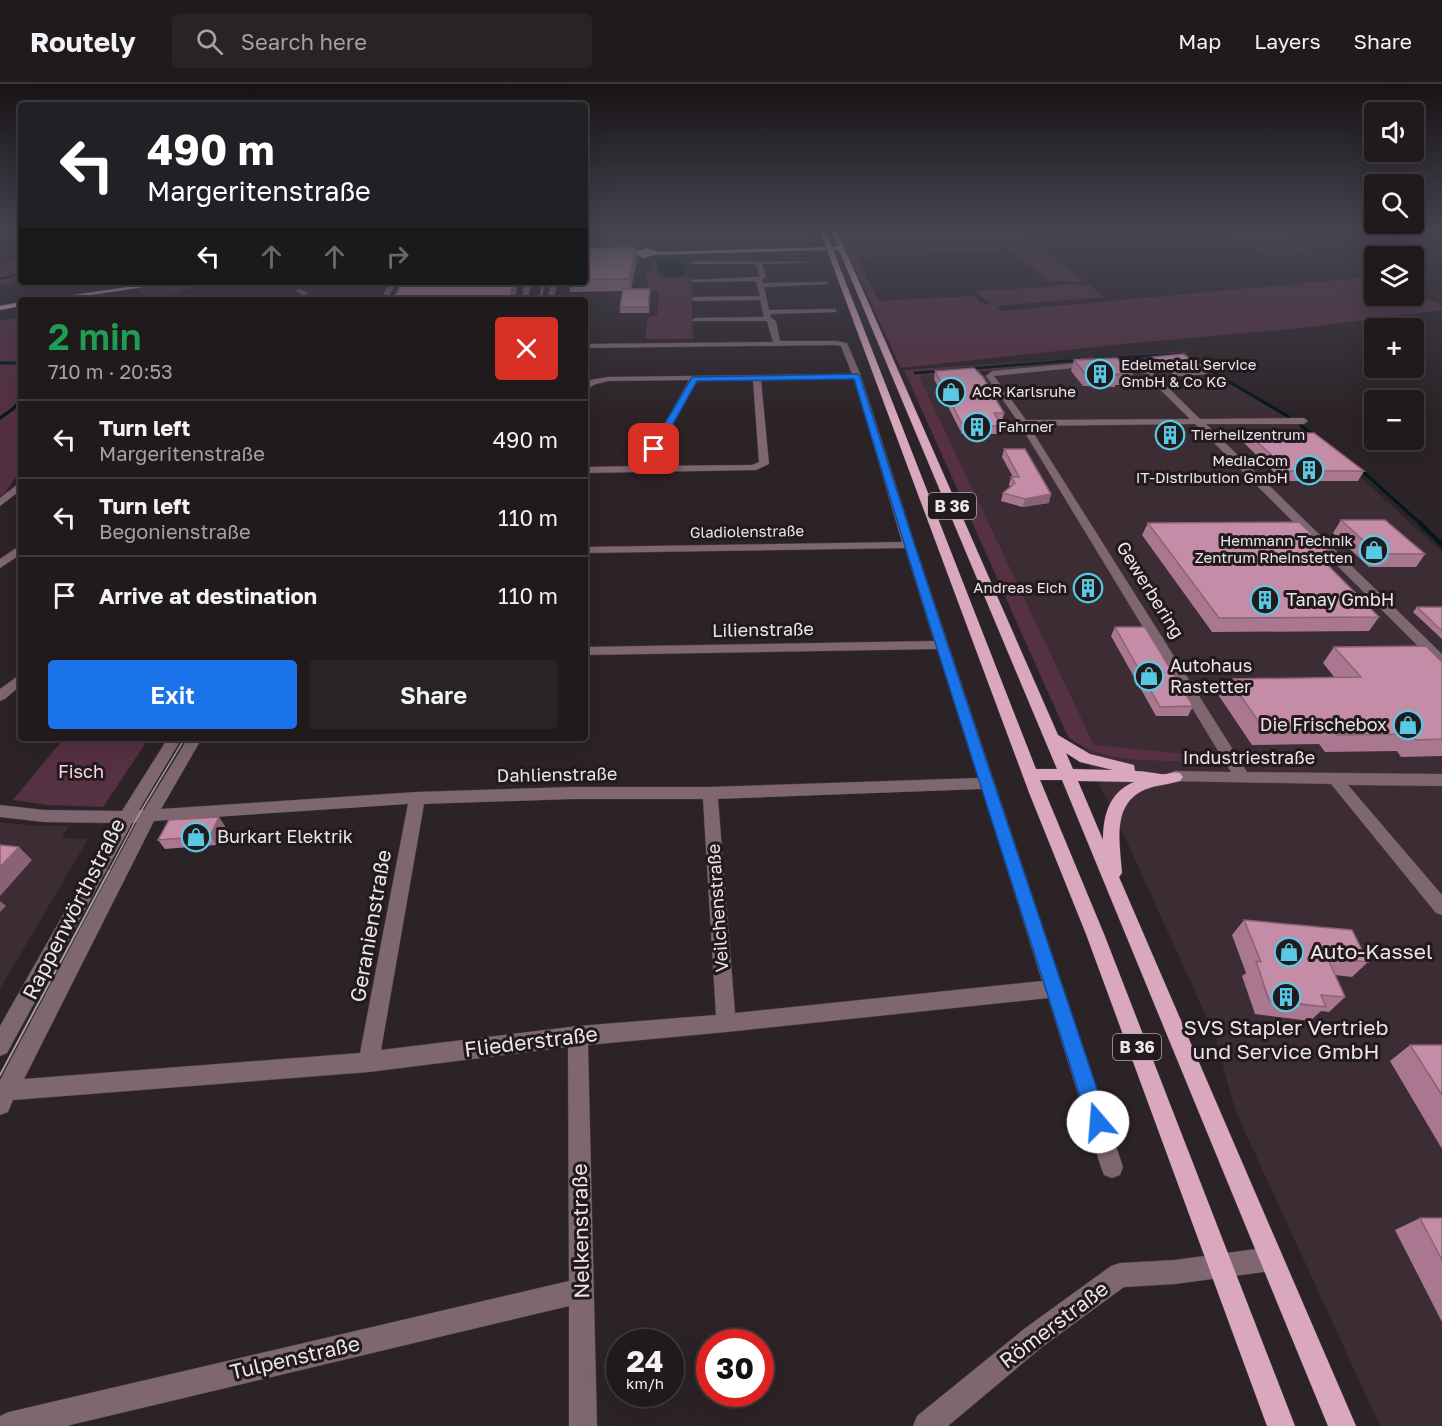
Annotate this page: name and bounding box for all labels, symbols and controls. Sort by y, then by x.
search box [172,14,592,68]
text: Routely [30,25,136,58]
icon: search [193,25,226,58]
text: Search here [241,28,367,55]
text: Map [1178,28,1221,54]
text: Layers [1254,28,1321,54]
text: Share [1354,28,1412,54]
map controls [1364,102,1424,450]
button: sound [1364,102,1424,162]
text: 490 m [147,124,274,174]
icon: left [48,126,126,204]
button: search [1364,174,1424,234]
text: Margeritenstraße [147,175,371,207]
icon: left [192,240,225,273]
icon: ahead [255,240,288,273]
icon: ahead [318,240,351,273]
icon: right [381,240,414,273]
button: layers [1364,246,1424,306]
text: 2 min [48,315,142,358]
button: close [495,317,558,380]
button: + [1364,318,1424,378]
place label: Edelmetall Service GmbH & Co KG [1121,355,1257,390]
building icon: Edelmetall Service GmbH & Co KG [1084,358,1116,390]
text: 710 m · 20:53 [48,359,173,383]
shop icon: ACR Karlsruhe [935,376,967,408]
place label: ACR Karlsruhe [972,382,1076,400]
button: − [1364,390,1424,450]
building icon: Fahrner [961,411,993,443]
text: Turn left [99,414,190,441]
place label: Fahrner [998,417,1054,435]
building icon: Tierheilzentrum [1154,419,1186,451]
icon: left [48,423,81,456]
pin [628,423,679,474]
place label: Tierheilzentrum [1191,425,1305,443]
text: 490 m [493,426,558,453]
icon: arrive [637,432,670,465]
text: Margeritenstraße [99,441,265,465]
place label: MediaCom IT-Distribution GmbH [1136,451,1288,486]
building icon: MediaCom IT-Distribution GmbH [1293,454,1325,486]
text: Turn left [99,492,190,519]
road number: B 36 [928,493,976,519]
icon: left [48,501,81,534]
text: 110 m [498,504,558,531]
text: Begonienstraße [99,519,251,543]
street label: Gladiolenstraße [690,521,805,541]
place label: Hemmann Technik Zentrum Rheinstetten [1195,531,1354,566]
shop icon: Hemmann Technik Zentrum Rheinstetten [1358,534,1390,566]
street label: Gewerbering [1112,537,1189,642]
building icon: Andreas Eich [1072,572,1104,604]
place label: Andreas Eich [973,578,1067,596]
icon: arrive [48,579,81,612]
text: Arrive at destination [99,582,317,609]
text: 110 m [498,582,558,609]
building icon: Tanay GmbH [1249,584,1281,616]
place label: Tanay GmbH [1286,588,1395,610]
street label: Lilienstraße [712,617,814,641]
place label: Autohaus Rastetter [1170,654,1252,697]
button: Exit [48,660,297,729]
button: Share [309,660,558,729]
shop icon: Autohaus Rastetter [1133,660,1165,692]
shop icon: Die Frischebox [1392,709,1424,741]
place label: Die Frischebox [1260,713,1387,735]
street label: Industriestraße [1183,746,1315,768]
park label: Fisch [58,760,104,782]
street label: Dahlienstraße [497,762,617,786]
street label: Rappenwörthstraße [16,814,130,1003]
shop icon: Burkart Elektrik [180,821,212,853]
place label: Burkart Elektrik [217,825,353,847]
street label: Veilchenstraße [702,843,732,973]
street label: Geranienstraße [344,848,396,1004]
shop icon: Auto-Kassel [1273,936,1305,968]
place label: Auto-Kassel [1310,938,1433,964]
building icon: SVS Stapler Vertrieb und Service GmbH [1270,981,1302,1013]
place label: SVS Stapler Vertrieb und Service GmbH [1184,1014,1388,1064]
street label: Fliederstraße [463,1020,599,1062]
road number: B 36 [1113,1034,1161,1060]
position arrow [1066,1090,1130,1154]
street label: Nelkenstraße [566,1163,594,1299]
street label: Römerstraße [994,1275,1113,1374]
street label: Tulpenstraße [227,1329,362,1385]
speed limit sign: 30 [696,1329,774,1407]
text: 24 [626,1343,664,1379]
text: km/h [626,1374,664,1392]

